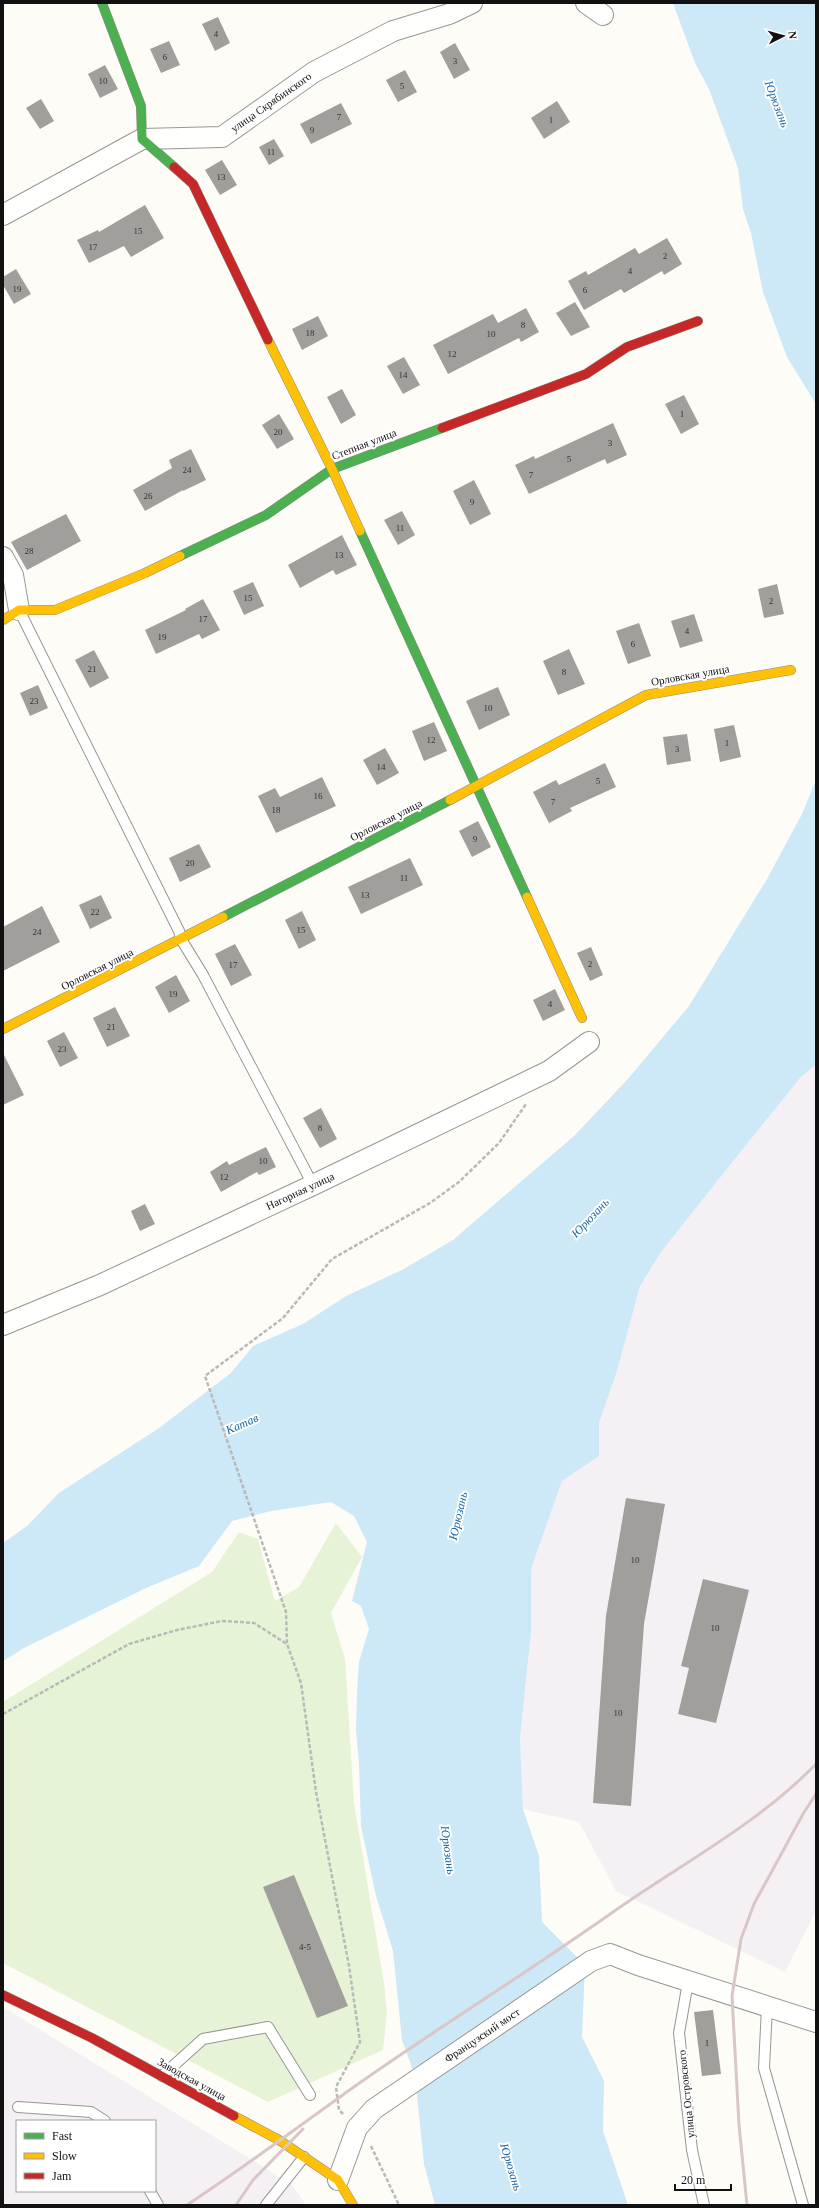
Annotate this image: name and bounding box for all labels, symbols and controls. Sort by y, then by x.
north arrow [763,16,803,56]
house number: 4 [214,29,219,39]
text: N [787,30,799,40]
house number: 6 [163,52,168,62]
house number: 3 [453,56,458,66]
street label: улица Скрябинского [228,69,314,134]
house number: 10 [99,76,108,86]
water label: Юрюзань [761,78,792,130]
house number: 5 [400,81,405,91]
house number: 7 [337,112,342,122]
house number: 1 [549,115,553,125]
house number: 9 [310,125,315,135]
house number: 11 [267,147,275,157]
house number: 13 [217,172,226,182]
house number: 15 [134,226,143,236]
house number: 17 [89,242,98,252]
house number: 2 [663,251,667,261]
house number: 4 [628,266,633,276]
house number: 19 [13,284,22,294]
house number: 6 [583,285,588,295]
house number: 8 [521,320,526,330]
house number: 18 [306,328,315,338]
house number: 10 [487,329,496,339]
house number: 12 [448,349,457,359]
house number: 14 [399,370,408,380]
house number: 1 [680,409,684,419]
street label: Степная улица [330,426,398,462]
house number: 20 [274,427,283,437]
house number: 3 [608,438,613,448]
house number: 5 [567,454,572,464]
house number: 24 [183,465,192,475]
house number: 7 [529,470,534,480]
house number: 26 [144,491,153,501]
house number: 9 [470,497,475,507]
house number: 11 [396,523,404,533]
house number: 28 [25,546,34,556]
house number: 13 [335,550,344,560]
house number: 15 [244,593,253,603]
house number: 2 [769,596,773,606]
house number: 17 [199,614,208,624]
house number: 4 [685,626,690,636]
house number: 19 [158,632,167,642]
house number: 6 [631,639,636,649]
street label: Орловская улица [650,662,730,688]
house number: 21 [88,664,97,674]
house number: 8 [562,667,567,677]
house number: 23 [30,696,39,706]
house number: 10 [484,703,493,713]
house number: 12 [427,735,436,745]
house number: 1 [725,738,729,748]
house number: 3 [675,744,680,754]
house number: 14 [377,762,386,772]
house number: 5 [596,776,601,786]
house number: 16 [314,791,323,801]
street label: Орловская улица [348,797,424,843]
house number: 7 [551,797,556,807]
house number: 18 [272,805,281,815]
house number: 9 [473,834,478,844]
house number: 20 [186,858,195,868]
house number: 11 [400,873,408,883]
house number: 13 [361,890,370,900]
house number: 22 [91,907,100,917]
house number: 15 [297,925,306,935]
house number: 24 [33,927,42,937]
street label: Орловская улица [59,946,135,992]
house number: 2 [588,959,592,969]
house number: 17 [229,960,238,970]
house number: 19 [169,989,178,999]
house number: 4 [548,999,553,1009]
house number: 21 [107,1022,116,1032]
house number: 23 [58,1044,67,1054]
house number: 8 [318,1123,323,1133]
house number: 10 [259,1156,268,1166]
street label: Нагорная улица [264,1170,336,1212]
house number: 12 [220,1172,229,1182]
water label: Юрюзань [568,1195,612,1241]
water label: Катав [223,1411,260,1438]
water label: Юрюзань [445,1490,470,1542]
house number: 10 [631,1555,640,1565]
house number: 10 [711,1623,720,1633]
house number: 10 [614,1708,623,1718]
water label: Юрюзань [438,1824,458,1876]
house number: 4-5 [299,1942,311,1952]
street label: Французский мост [442,2005,522,2065]
house number: 1 [705,2038,709,2048]
street label: улица Островского [675,2049,697,2139]
street label: Заводская улица [156,2055,228,2103]
legend [16,2120,156,2192]
text: Fast [52,2129,73,2143]
water label: Юрюзань [497,2141,525,2193]
text: Slow [52,2149,77,2163]
scale bar [675,2166,731,2192]
text: Jam [52,2169,72,2183]
text: 20 m [681,2173,706,2187]

